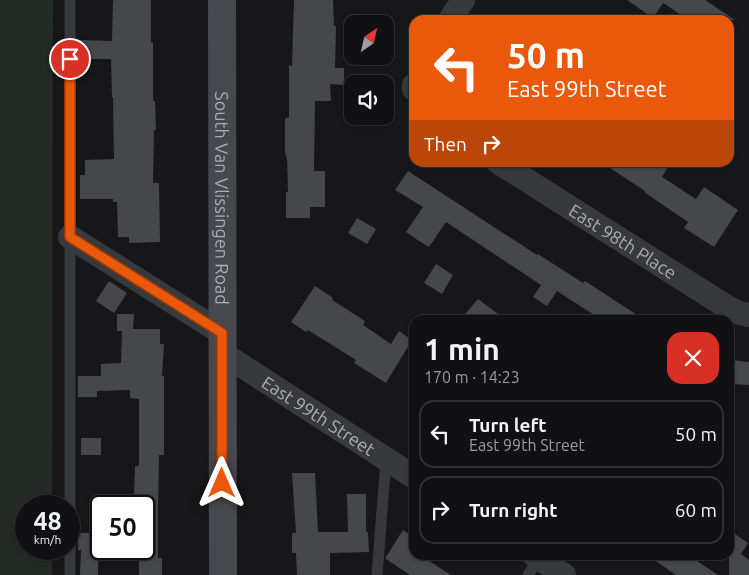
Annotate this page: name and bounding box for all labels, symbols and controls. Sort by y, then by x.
north arrow [344,15,394,65]
map controls [344,15,394,125]
icon: left [424,35,489,100]
text: 50 m [507,35,585,75]
pin [49,38,91,80]
icon: arrive [56,45,84,73]
button: sound [344,75,394,125]
text: East 99th Street [507,76,666,101]
street label: South Van Vlissingen Road [212,91,233,305]
icon: right [477,130,505,158]
text: Then [424,133,467,155]
street label: East 98th Place [566,200,680,283]
text: 1 min [424,332,500,366]
button: close [667,332,719,384]
text: 170 m · 14:23 [424,368,520,386]
street label: East 99th Street [258,372,379,459]
text: Turn left [469,414,547,436]
icon: left [426,420,454,448]
text: 50 m [675,423,717,445]
text: East 99th Street [469,436,585,454]
position arrow [195,456,247,508]
speed limit sign: 50 [90,495,155,560]
icon: right [426,496,454,524]
text: Turn right [469,499,557,521]
text: 60 m [675,499,717,521]
text: 48 [33,507,62,535]
text: km/h [34,533,61,546]

